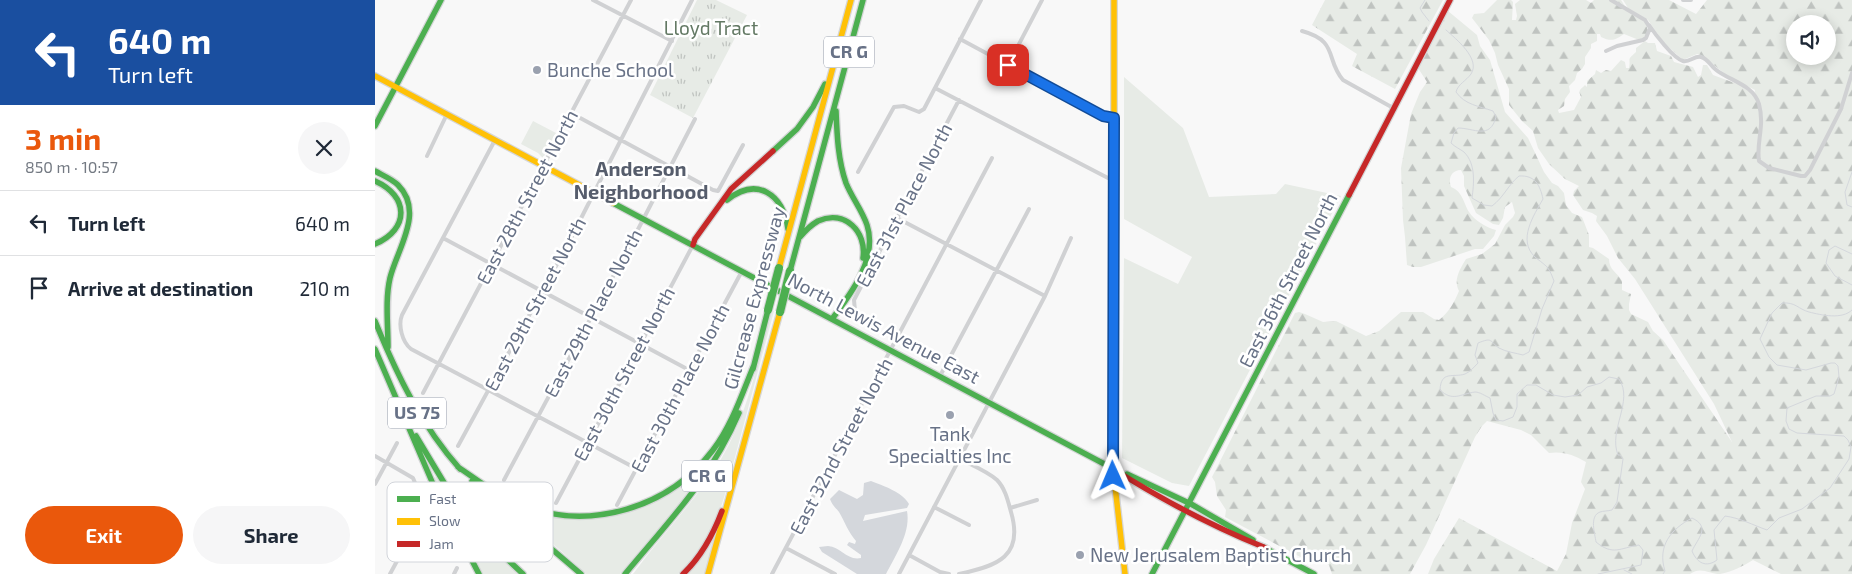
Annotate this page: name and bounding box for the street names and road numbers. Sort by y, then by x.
road number: CR G [824,36,874,68]
street label: East 28th Street North [471,106,582,288]
street label: East 31st Place North [851,119,957,291]
street label: East 36th Street North [1233,188,1342,371]
street label: Gilcrease Expressway [718,204,789,392]
street label: East 29th Street North [479,213,590,395]
street label: East 29th Place North [538,225,647,401]
street label: North Lewis Avenue East [784,267,984,388]
street label: East 30th Street North [568,283,679,465]
street label: East 30th Place North [625,300,734,476]
street label: East 32nd Street North [784,354,897,538]
road number: US 75 [388,398,446,428]
road number: CR G [682,461,732,492]

